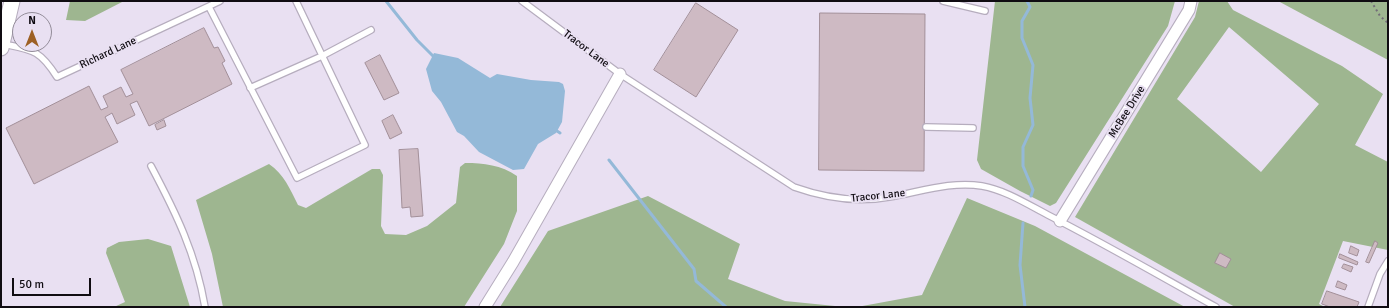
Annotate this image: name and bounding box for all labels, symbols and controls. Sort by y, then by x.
north arrow [12,12,52,52]
text: N [28,14,36,27]
street label: Tracor Lane [560,27,612,71]
street label: Richard Lane [77,34,139,72]
street label: McBee Drive [1106,84,1148,140]
street label: Tracor Lane [850,187,906,205]
scale bar [14,270,93,296]
text: 50 m [19,277,44,292]

